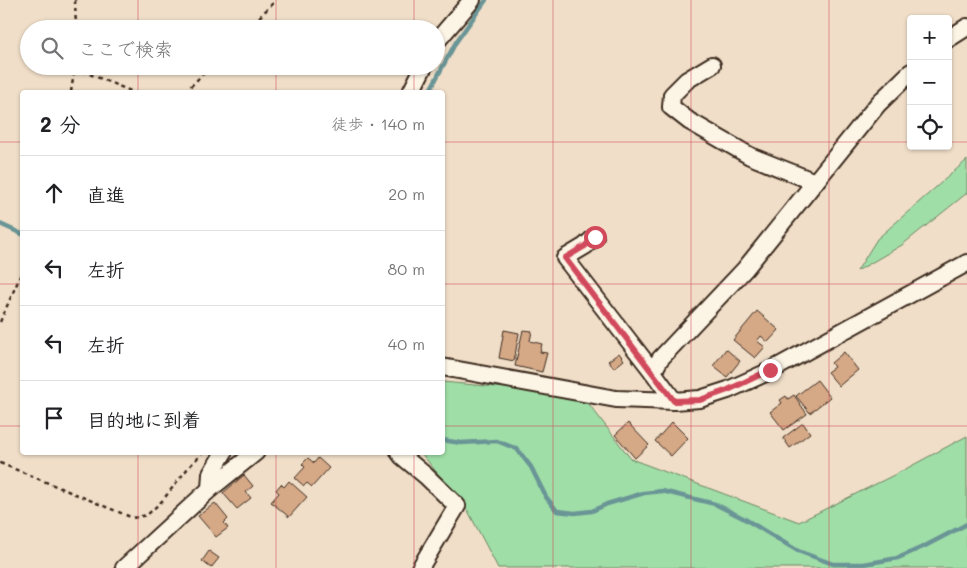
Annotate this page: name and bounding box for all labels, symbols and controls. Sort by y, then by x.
map controls [907,15,952,150]
button: + [907,15,952,60]
search box [20,20,445,75]
icon: search [38,34,66,62]
text: ここで検索 [78,36,173,61]
button: − [907,60,952,105]
button: locate [907,105,952,150]
text: 2 分 [40,110,80,137]
text: 徒歩 · 140 m [331,113,425,134]
icon: ahead [40,179,68,207]
text: 直進 [87,182,125,207]
text: 20 m [388,183,425,204]
route start [584,226,607,249]
icon: left [40,254,68,282]
text: 左折 [87,257,125,282]
text: 80 m [388,258,425,279]
icon: left [40,329,68,357]
text: 左折 [87,332,125,357]
text: 40 m [388,333,425,354]
route end [759,359,782,382]
icon: arrive [40,404,68,432]
text: 目的地に到着 [87,407,201,432]

